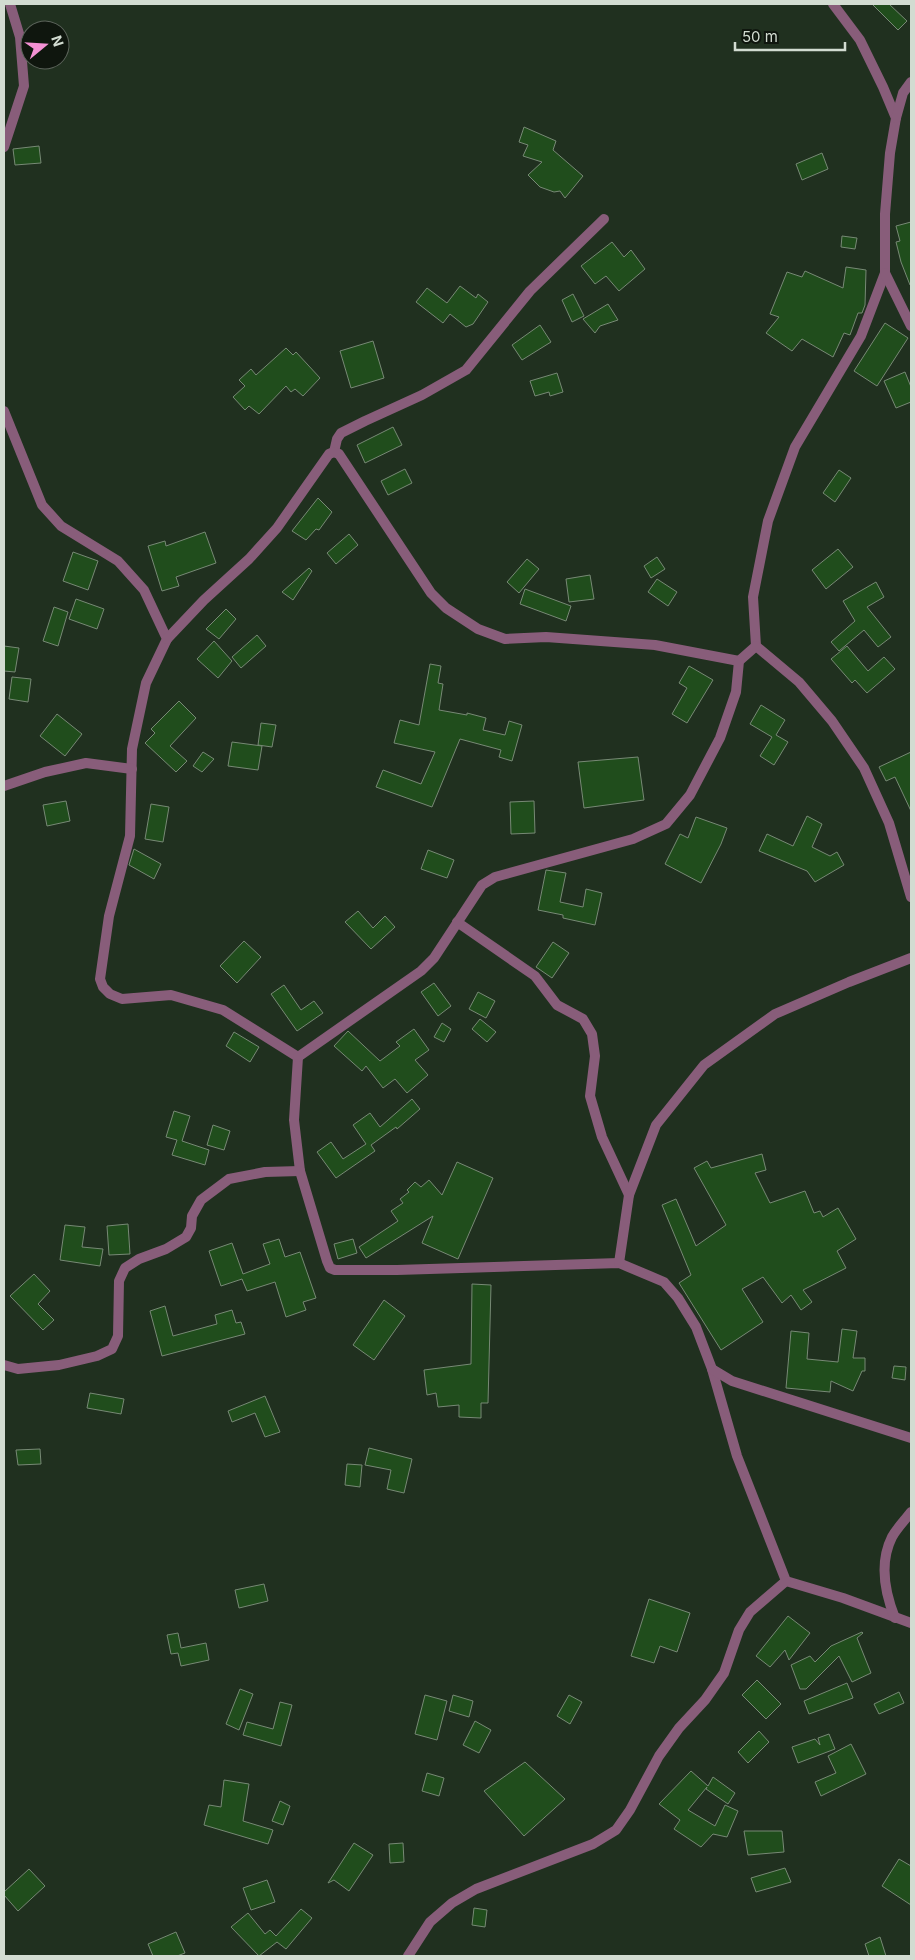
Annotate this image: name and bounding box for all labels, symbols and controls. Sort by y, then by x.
north arrow [20,20,70,70]
scale bar [735,20,845,52]
text: 50 m [742,27,778,46]
text: N [48,33,68,49]

